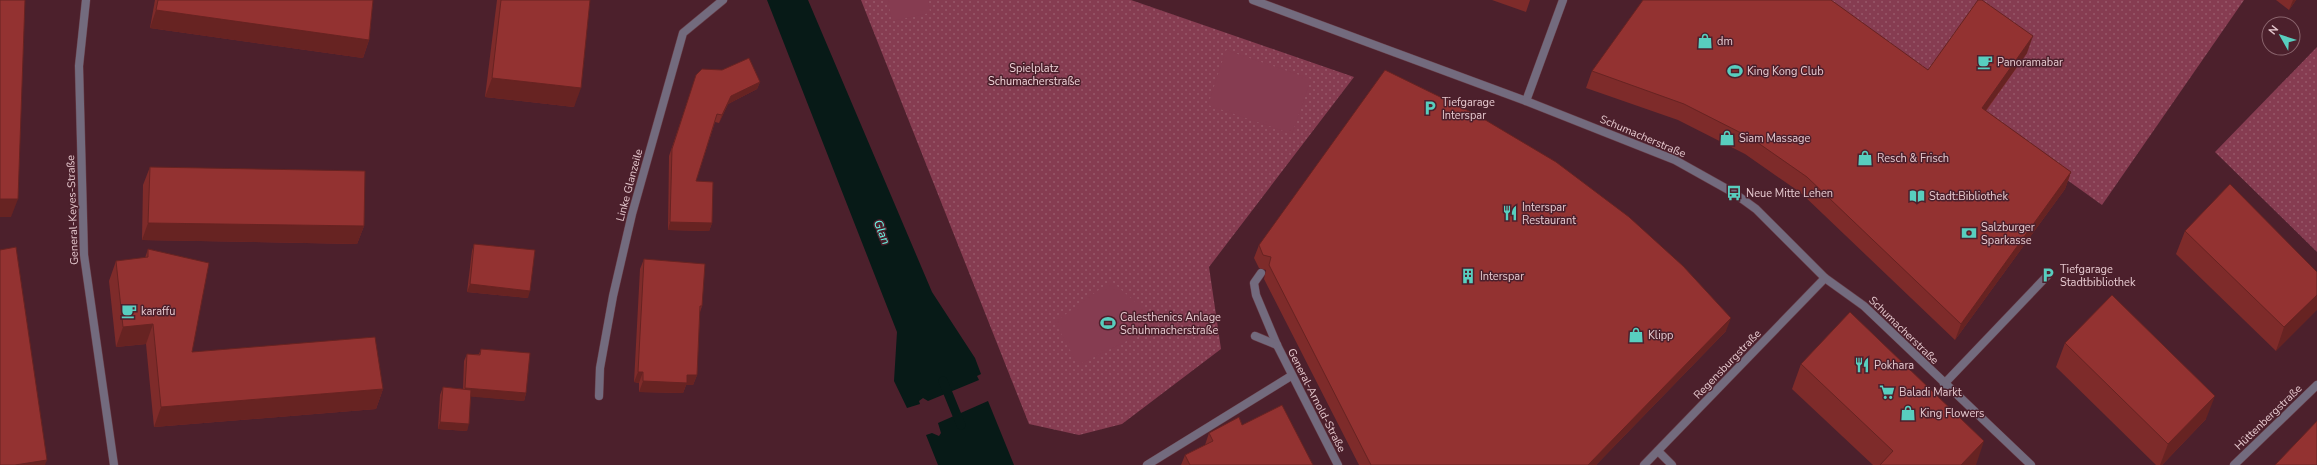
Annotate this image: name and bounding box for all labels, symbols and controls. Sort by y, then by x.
north arrow [2261,16,2301,56]
text: N [2265,22,2282,38]
shop icon: dm [1696,32,1714,50]
place label: dm [1717,34,1733,49]
cafe icon: Panoramabar [1976,53,1994,71]
place label: Panoramabar [1997,55,2063,70]
park label: Spielplatz Schumacherstraße [988,61,1080,89]
sports icon: King Kong Club [1726,62,1744,80]
place label: King Kong Club [1747,64,1824,79]
place label: Tiefgarage Interspar [1442,95,1495,123]
parking icon: Tiefgarage Interspar [1421,99,1439,117]
street label: Schumacherstraße [1598,112,1688,161]
shop icon: Siam Massage [1718,129,1736,147]
place label: Siam Massage [1739,131,1810,146]
street label: Linke Glanzeile [613,147,646,223]
shop icon: Resch & Frisch [1856,149,1874,167]
place label: Resch & Frisch [1877,151,1949,166]
street label: General-Keyes-Straße [63,155,82,265]
bus stop icon: Neue Mitte Lehen [1725,184,1743,202]
place label: Neue Mitte Lehen [1746,186,1833,201]
library icon: Stadt:Bibliothek [1908,187,1926,205]
place label: Stadt:Bibliothek [1929,189,2008,204]
place label: Interspar Restaurant [1522,200,1576,228]
restaurant icon: Interspar Restaurant [1501,204,1519,222]
water label: Glan [870,217,894,247]
place label: Salzburger Sparkasse [1981,220,2035,248]
bank icon: Salzburger Sparkasse [1960,224,1978,242]
place label: Tiefgarage Stadtbibliothek [2060,262,2136,290]
parking icon: Tiefgarage Stadtbibliothek [2039,266,2057,284]
building icon: Interspar [1459,267,1477,285]
place label: Interspar [1480,269,1524,284]
street label: Schumacherstraße [1865,293,1942,368]
cafe icon: karaffu [120,302,138,320]
place label: karaffu [141,304,175,319]
place label: Calesthenics Anlage Schuhmacherstraße [1120,310,1221,338]
sports icon: Calesthenics Anlage Schuhmacherstraße [1099,314,1117,332]
shop icon: Klipp [1627,326,1645,344]
street label: Regensburgstraße [1690,326,1765,402]
place label: Klipp [1648,328,1674,343]
street label: General-Arnold-Straße [1284,346,1349,455]
restaurant icon: Pokhara [1853,356,1871,374]
place label: Pokhara [1874,358,1914,373]
street label: Hüttenbergstraße [2231,381,2305,453]
supermarket icon: Baladi Markt [1878,383,1896,401]
place label: Baladi Markt [1899,385,1962,400]
shop icon: King Flowers [1899,404,1917,422]
place label: King Flowers [1920,406,1984,421]

